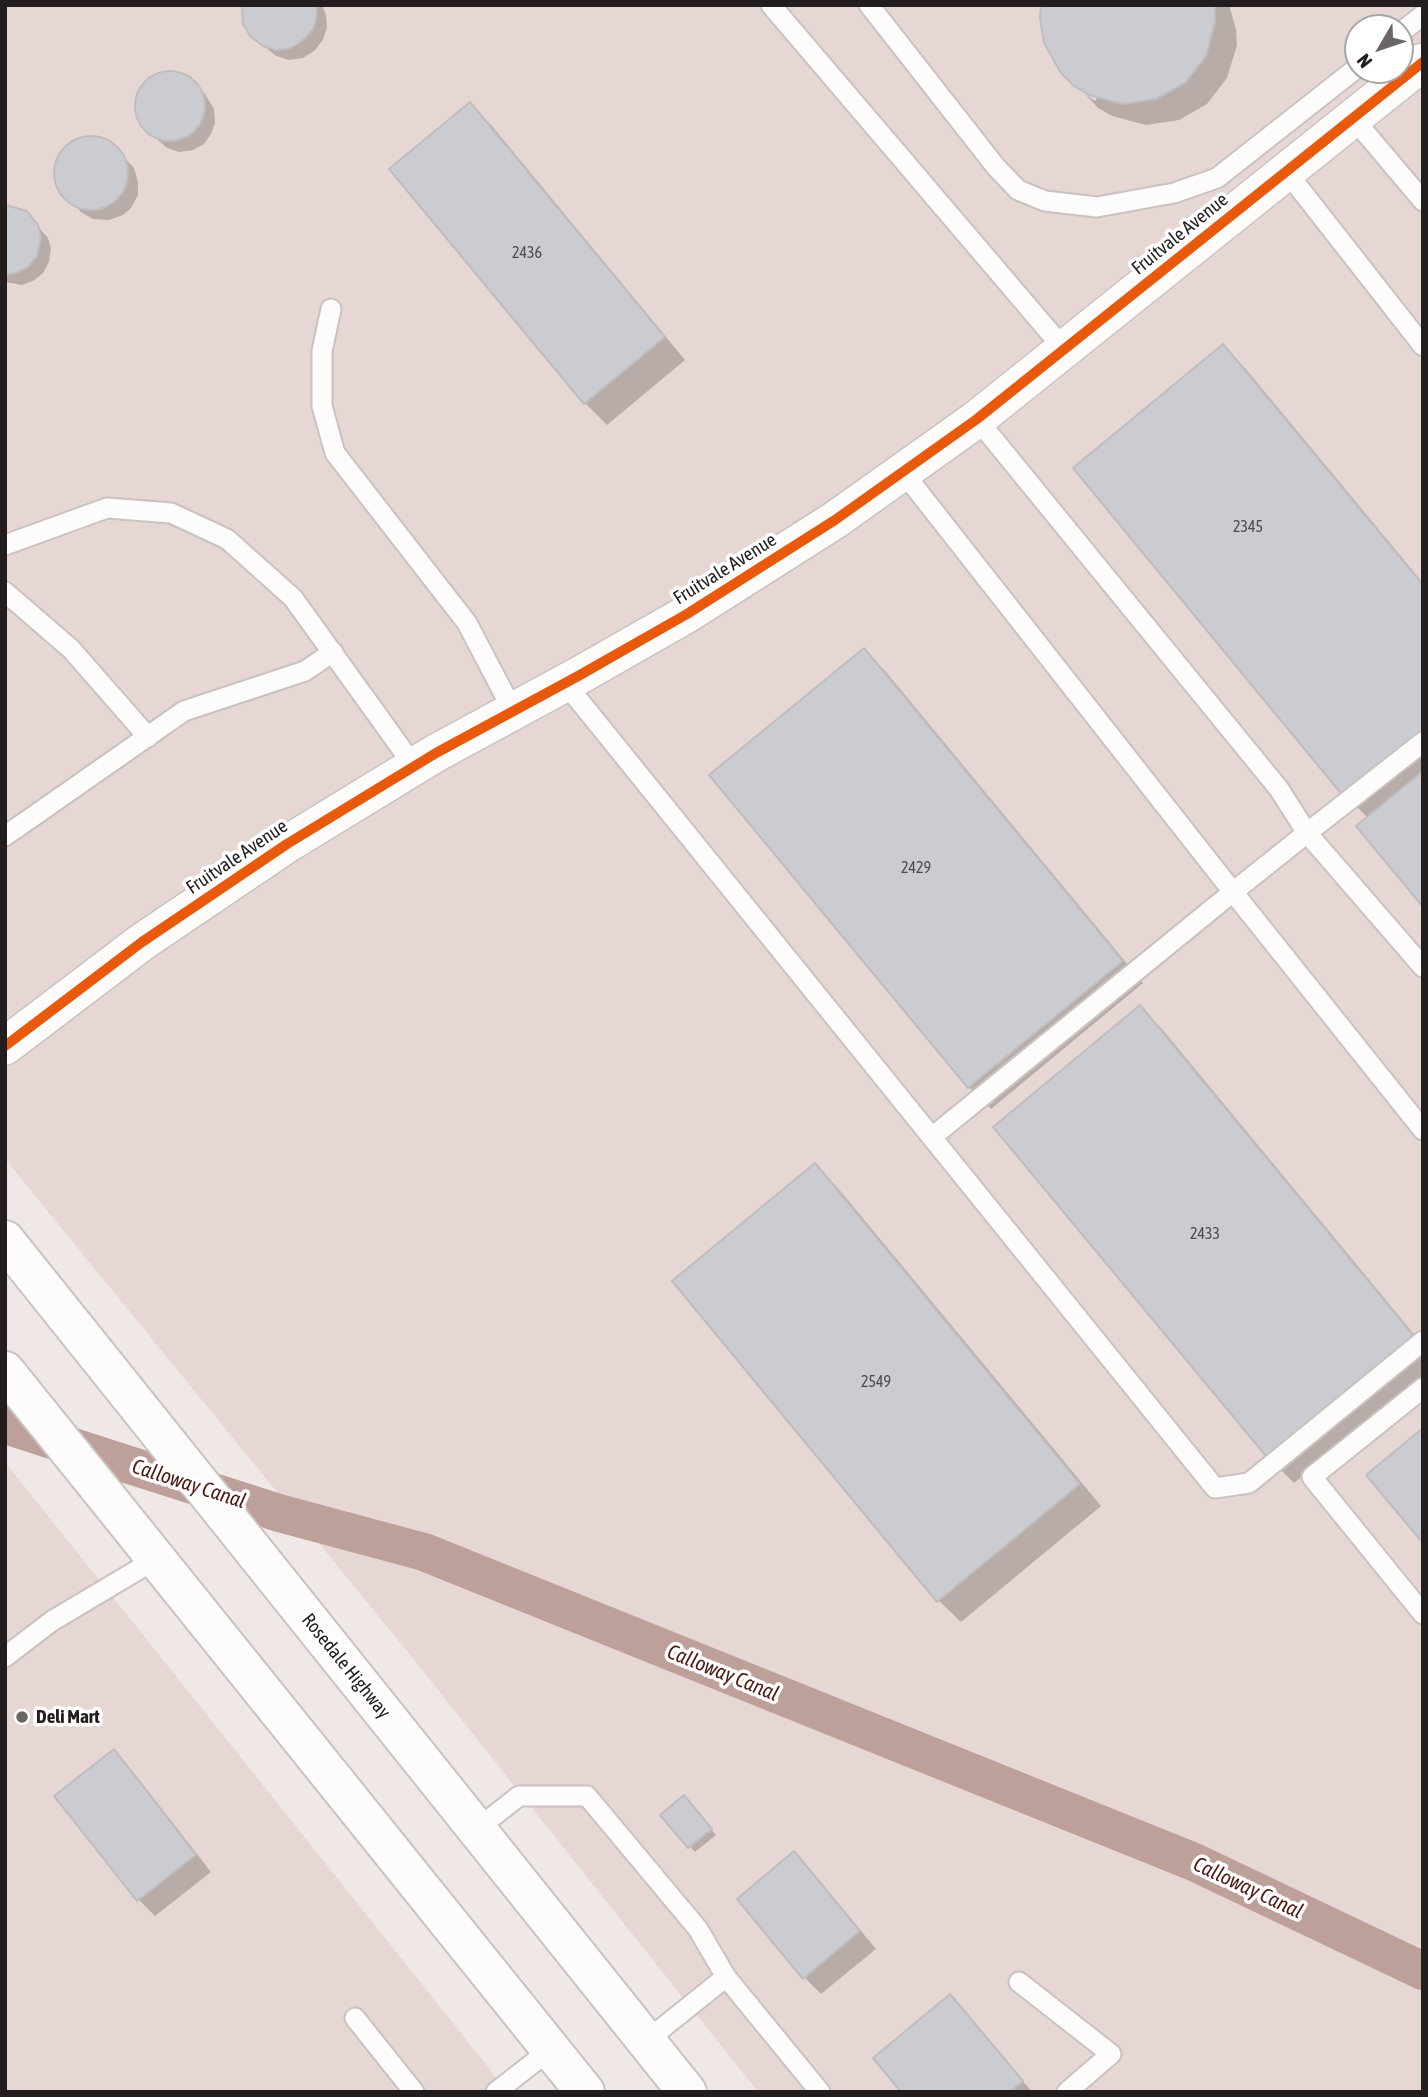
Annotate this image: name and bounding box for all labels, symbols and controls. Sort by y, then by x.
north arrow [1344,14,1414,84]
text: N [1352,50,1376,72]
street label: Fruitvale Avenue [1127,188,1233,280]
house number: 2436 [512,243,542,263]
house number: 2345 [1233,517,1263,537]
street label: Fruitvale Avenue [669,528,781,610]
street label: Fruitvale Avenue [182,815,292,899]
house number: 2429 [901,858,931,878]
house number: 2433 [1190,1224,1220,1244]
house number: 2549 [861,1372,891,1392]
water label: Calloway Canal [129,1454,249,1514]
street label: Rosedale Highway [297,1609,395,1723]
water label: Calloway Canal [664,1639,782,1707]
place label: Deli Mart [36,1706,100,1728]
marker: Deli Mart [14,1709,30,1725]
water label: Calloway Canal [1189,1852,1307,1924]

